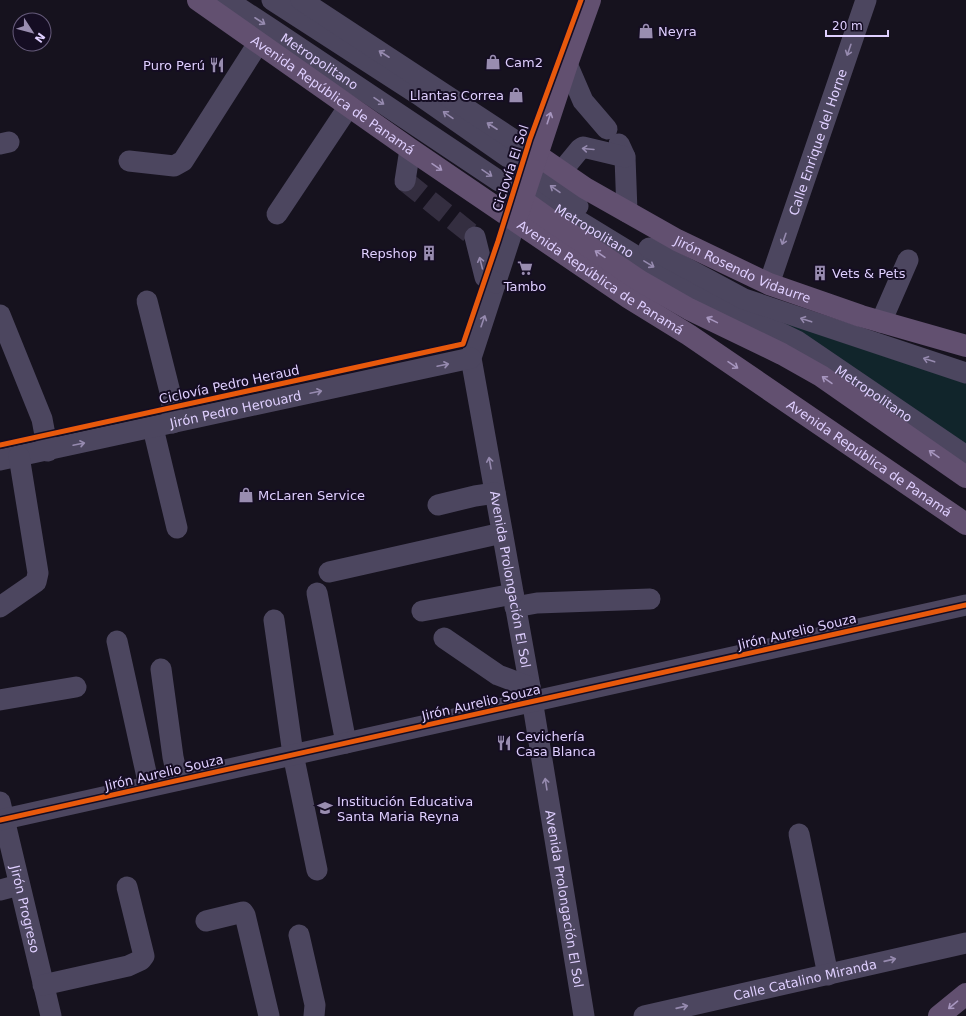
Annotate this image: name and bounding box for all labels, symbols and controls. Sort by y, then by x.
north arrow [12,12,52,52]
scale bar [826,12,888,38]
one-way arrow [254,17,265,25]
text: 20 m [832,19,863,33]
shop icon: Neyra [637,22,655,40]
place label: Neyra [658,24,697,39]
text: N [32,30,48,45]
street label: Metropolitano [278,30,361,93]
street label: Avenida República de Panamá [248,33,417,158]
one-way arrow [845,44,852,57]
one-way arrow [378,50,389,59]
shop icon: Cam2 [484,53,502,71]
place label: Cam2 [505,55,543,70]
restaurant icon: Puro Perú [208,56,226,74]
place label: Puro Perú [143,58,205,73]
street label: Calle Enrique del Horne [786,67,850,217]
shop icon: Llantas Correa [507,86,525,104]
place label: Llantas Correa [410,88,504,103]
one-way arrow [373,97,384,105]
one-way arrow [443,111,454,119]
one-way arrow [545,112,553,124]
one-way arrow [487,122,498,130]
street label: Ciclovía El Sol [489,123,532,214]
one-way arrow [582,145,595,152]
one-way arrow [431,163,442,171]
one-way arrow [481,170,493,178]
one-way arrow [549,185,560,193]
street label: Metropolitano [552,201,637,261]
street label: Avenida República de Panamá [514,217,686,338]
street label: Jirón Rosendo Vidaurre [671,233,813,306]
one-way arrow [780,233,787,246]
building icon: Repshop [420,244,438,262]
place label: Repshop [361,246,417,261]
one-way arrow [595,250,606,258]
one-way arrow [477,257,485,270]
supermarket icon: Tambo [516,259,534,277]
one-way arrow [643,260,655,268]
building icon: Vets & Pets [811,264,829,282]
place label: Vets & Pets [832,266,906,281]
place label: Tambo [503,279,546,294]
one-way arrow [480,315,487,328]
one-way arrow [800,315,812,323]
one-way arrow [706,316,718,323]
one-way arrow [923,356,935,364]
one-way arrow [436,360,449,368]
one-way arrow [727,361,738,369]
street label: Ciclovía Pedro Heraud [158,362,301,407]
street label: Metropolitano [832,362,915,425]
one-way arrow [822,376,833,384]
street label: Jirón Pedro Herouard [168,388,303,431]
one-way arrow [309,388,322,396]
street label: Avenida República de Panamá [784,397,955,520]
one-way arrow [72,439,85,447]
one-way arrow [929,450,940,458]
one-way arrow [485,457,493,470]
shop icon: McLaren Service [237,486,255,504]
place label: McLaren Service [258,488,365,503]
street label: Avenida Prolongación El Sol [487,490,533,669]
street label: Jirón Aurelio Souza [735,611,858,653]
street label: Jirón Aurelio Souza [419,682,542,724]
place label: Cevichería Casa Blanca [516,729,596,759]
restaurant icon: Cevichería Casa Blanca [495,734,513,752]
street label: Jirón Aurelio Souza [102,752,225,794]
one-way arrow [542,778,550,791]
place label: Institución Educativa Santa Maria Reyna [337,794,473,824]
school or university icon: Institución Educativa Santa Maria Reyna [316,799,334,817]
street label: Avenida Prolongación El Sol [542,809,586,989]
street label: Jirón Progreso [7,863,43,954]
street label: Calle Catalino Miranda [732,956,878,1004]
one-way arrow [883,956,896,964]
one-way arrow [947,1000,958,1009]
one-way arrow [675,1003,688,1011]

